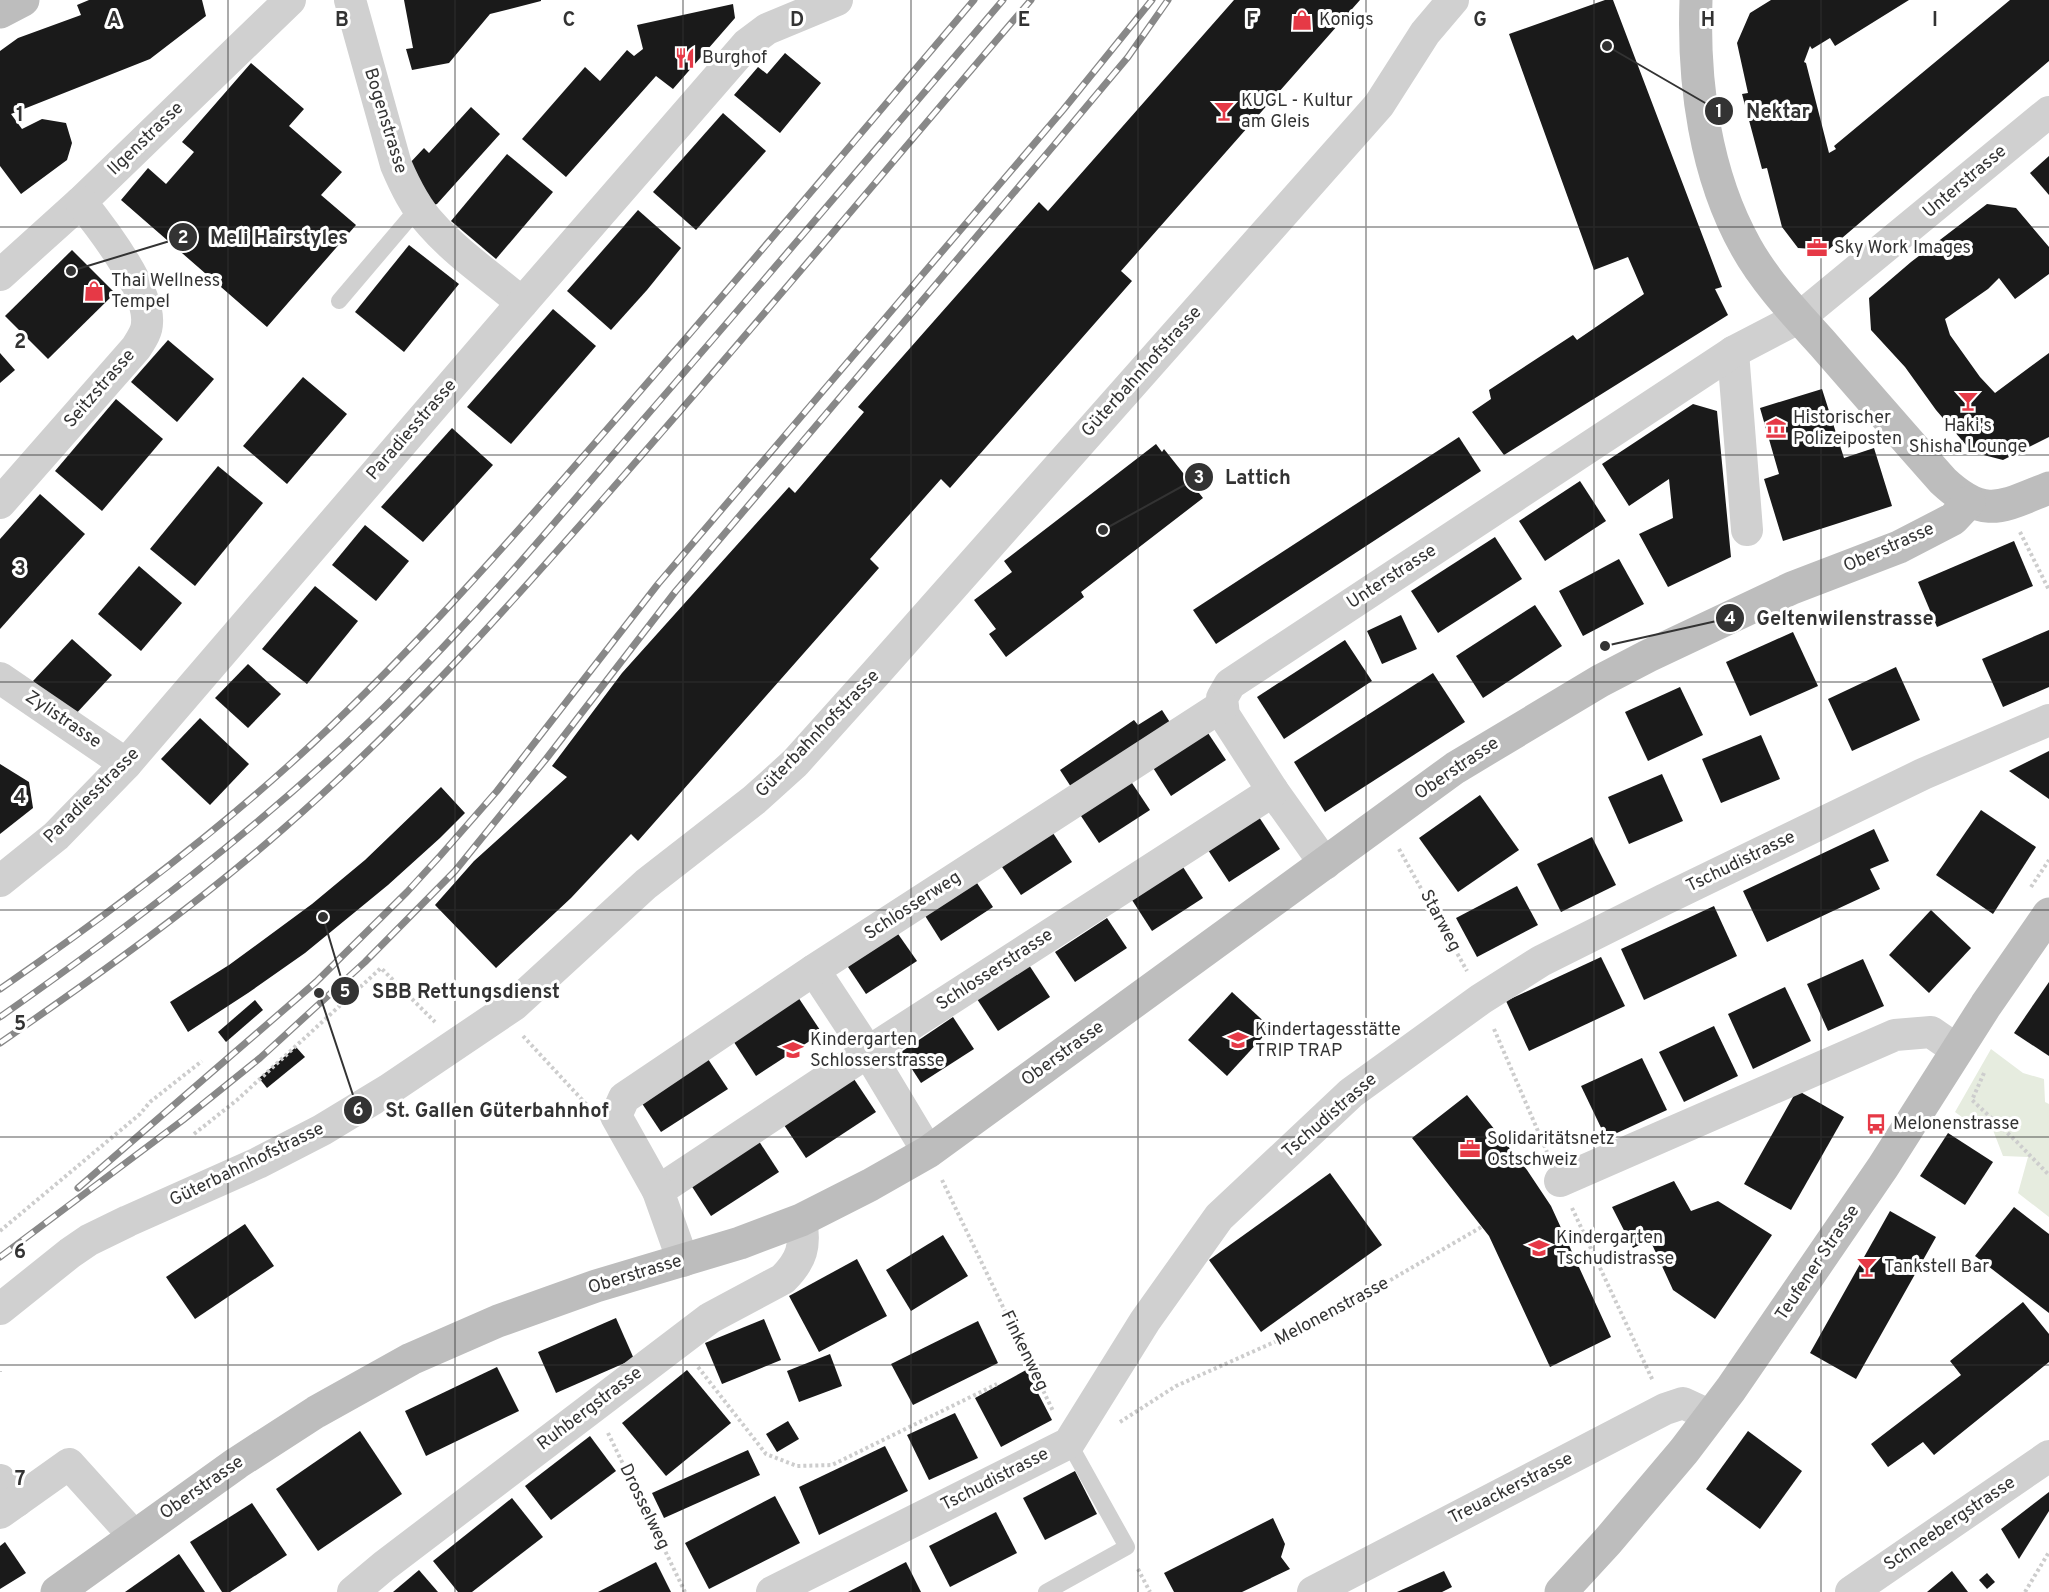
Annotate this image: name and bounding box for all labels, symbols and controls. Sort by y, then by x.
text: A [107,8,121,34]
text: B [335,8,349,34]
text: C [563,8,575,34]
text: D [790,8,804,34]
text: E [1018,8,1030,34]
text: F [1246,8,1258,34]
shop icon: Konigs [1290,8,1314,32]
text: G [1473,8,1487,34]
text: H [1701,8,1715,34]
text: I [1932,8,1938,34]
place label: Konigs [1319,9,1374,32]
restaurant icon: Burghof [673,46,697,70]
place label: Burghof [702,47,767,70]
street label: Bogenstrasse [358,65,412,177]
place label: KUGL - Kultur am Gleis [1241,90,1353,134]
callout: Nektar [1704,92,1822,130]
street label: Ilgenstrasse [103,97,189,181]
bar icon: KUGL - Kultur am Gleis [1212,99,1236,123]
text: Nektar [1746,100,1811,126]
text: 1 [1715,101,1723,124]
text: 1 [16,103,24,129]
street label: Unterstrasse [1918,140,2012,224]
callout: Meli Hairstyles [168,218,361,256]
text: Meli Hairstyles [210,226,348,252]
text: 2 [177,227,189,250]
office icon: Sky Work Images [1805,236,1829,260]
place label: Sky Work Images [1834,237,1971,260]
place label: Thai Wellness Tempel [111,270,220,314]
shop icon: Thai Wellness Tempel [82,279,106,303]
street label: Güterbahnhofstrasse [1077,302,1207,442]
text: 2 [14,330,26,356]
street label: Seitzstrasse [59,345,141,433]
street label: Paradiesstrasse [362,375,462,485]
bar icon: Haki's Shisha Lounge [1956,389,1980,413]
place label: Historischer Polizeiposten [1793,407,1902,451]
place label: Haki's Shisha Lounge [1909,415,2027,459]
museum icon: Historischer Polizeiposten [1764,416,1788,440]
callout: Lattich [1184,458,1303,496]
text: Lattich [1225,466,1291,492]
text: 3 [1194,467,1204,490]
street label: Oberstrasse [1840,518,1938,578]
street label: Unterstrasse [1343,539,1441,615]
text: 3 [14,557,26,583]
callout: Geltenwilenstrasse [1715,599,1946,637]
text: Geltenwilenstrasse [1756,607,1934,633]
text: 4 [1724,608,1736,631]
street label: Güterbahnhofstrasse [751,665,885,803]
street label: Zylistrasse [20,686,106,754]
street label: Oberstrasse [1410,732,1504,806]
street label: Paradiesstrasse [39,743,145,849]
text: 4 [14,785,26,811]
street label: Tschudistrasse [1683,826,1799,898]
street label: Schlosserweg [860,866,966,946]
street label: Starweg [1414,886,1466,956]
street label: Schlosserstrasse [932,924,1058,1016]
callout: SBB Rettungsdienst [330,972,572,1010]
text: SBB Rettungsdienst [372,980,560,1006]
text: 5 [340,981,351,1004]
text: 5 [14,1012,26,1038]
street label: Oberstrasse [1017,1016,1109,1092]
place label: Kindertagesstätte TRIP TRAP [1255,1019,1401,1063]
school or university icon: Kindertagesstätte TRIP TRAP [1226,1028,1250,1052]
place label: Kindergarten Schlosserstrasse [810,1029,944,1073]
school or university icon: Kindergarten Schlosserstrasse [781,1038,805,1062]
street label: Tschudistrasse [1278,1069,1382,1163]
callout: St. Gallen Güterbahnhof [343,1091,620,1129]
text: St. Gallen Güterbahnhof [385,1099,609,1125]
text: 6 [352,1100,364,1123]
bus stop icon: Melonenstrasse [1864,1112,1888,1136]
place label: Melonenstrasse [1893,1113,2019,1136]
street label: Güterbahnhofstrasse [166,1118,328,1212]
place label: Solidaritätsnetz Ostschweiz [1487,1128,1615,1172]
office icon: Solidaritätsnetz Ostschweiz [1458,1137,1482,1161]
street label: Teufener Strasse [1771,1201,1865,1325]
place label: Kindergarten Tschudistrasse [1556,1227,1674,1271]
school or university icon: Kindergarten Tschudistrasse [1527,1236,1551,1260]
text: 6 [14,1240,26,1266]
street label: Oberstrasse [585,1250,685,1300]
bar icon: Tankstell Bar [1855,1255,1879,1279]
place label: Tankstell Bar [1884,1256,1989,1279]
street label: Melonenstrasse [1271,1272,1393,1352]
street label: Finkenweg [995,1307,1053,1395]
street label: Ruhbergstrasse [533,1362,647,1456]
street label: Tschudistrasse [937,1443,1053,1517]
street label: Treuackerstrasse [1445,1448,1577,1530]
street label: Oberstrasse [156,1451,248,1525]
street label: Drosselweg [613,1460,675,1554]
text: 7 [15,1467,25,1493]
street label: Schneebergstrasse [1880,1471,2020,1577]

